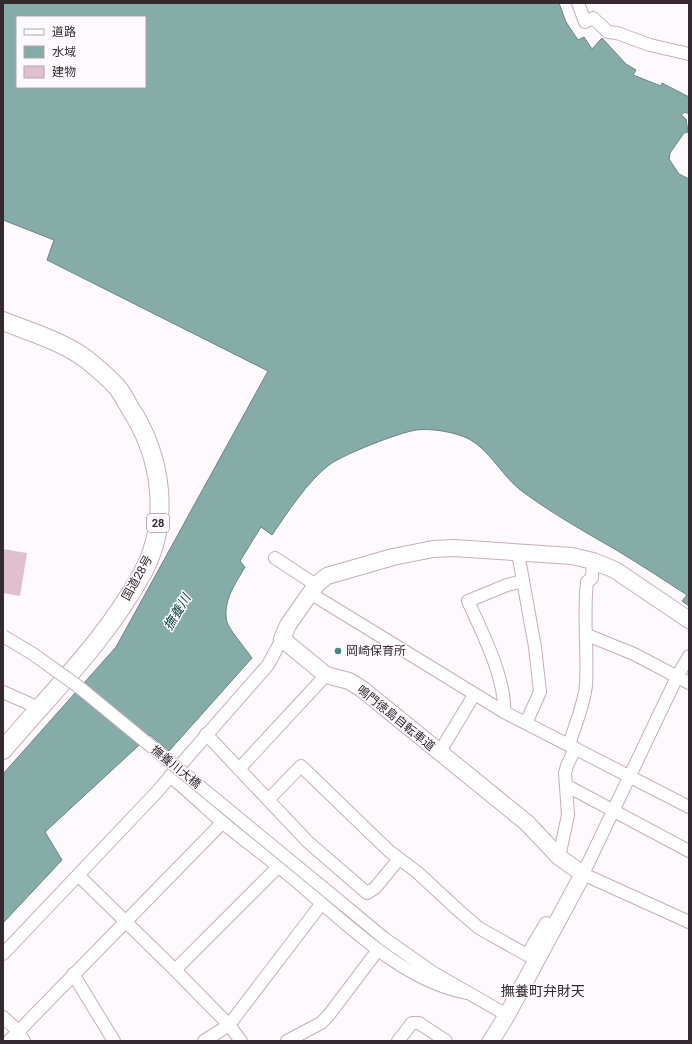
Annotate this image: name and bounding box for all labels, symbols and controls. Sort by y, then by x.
legend [16,16,146,88]
text: 道路 [52,25,76,39]
text: 水域 [52,45,76,59]
text: 建物 [52,65,76,79]
road number: 28 [147,514,169,532]
street label: 国道28号 [119,553,155,603]
water label: 撫養川 [161,590,194,633]
place label: 岡崎保育所 [346,644,406,658]
marker: 岡崎保育所 [333,646,343,656]
street label: 鳴門徳島自転車道 [354,682,438,754]
street label: 撫養川大橋 [148,743,204,791]
district label: 撫養町弁財天 [501,983,585,999]

